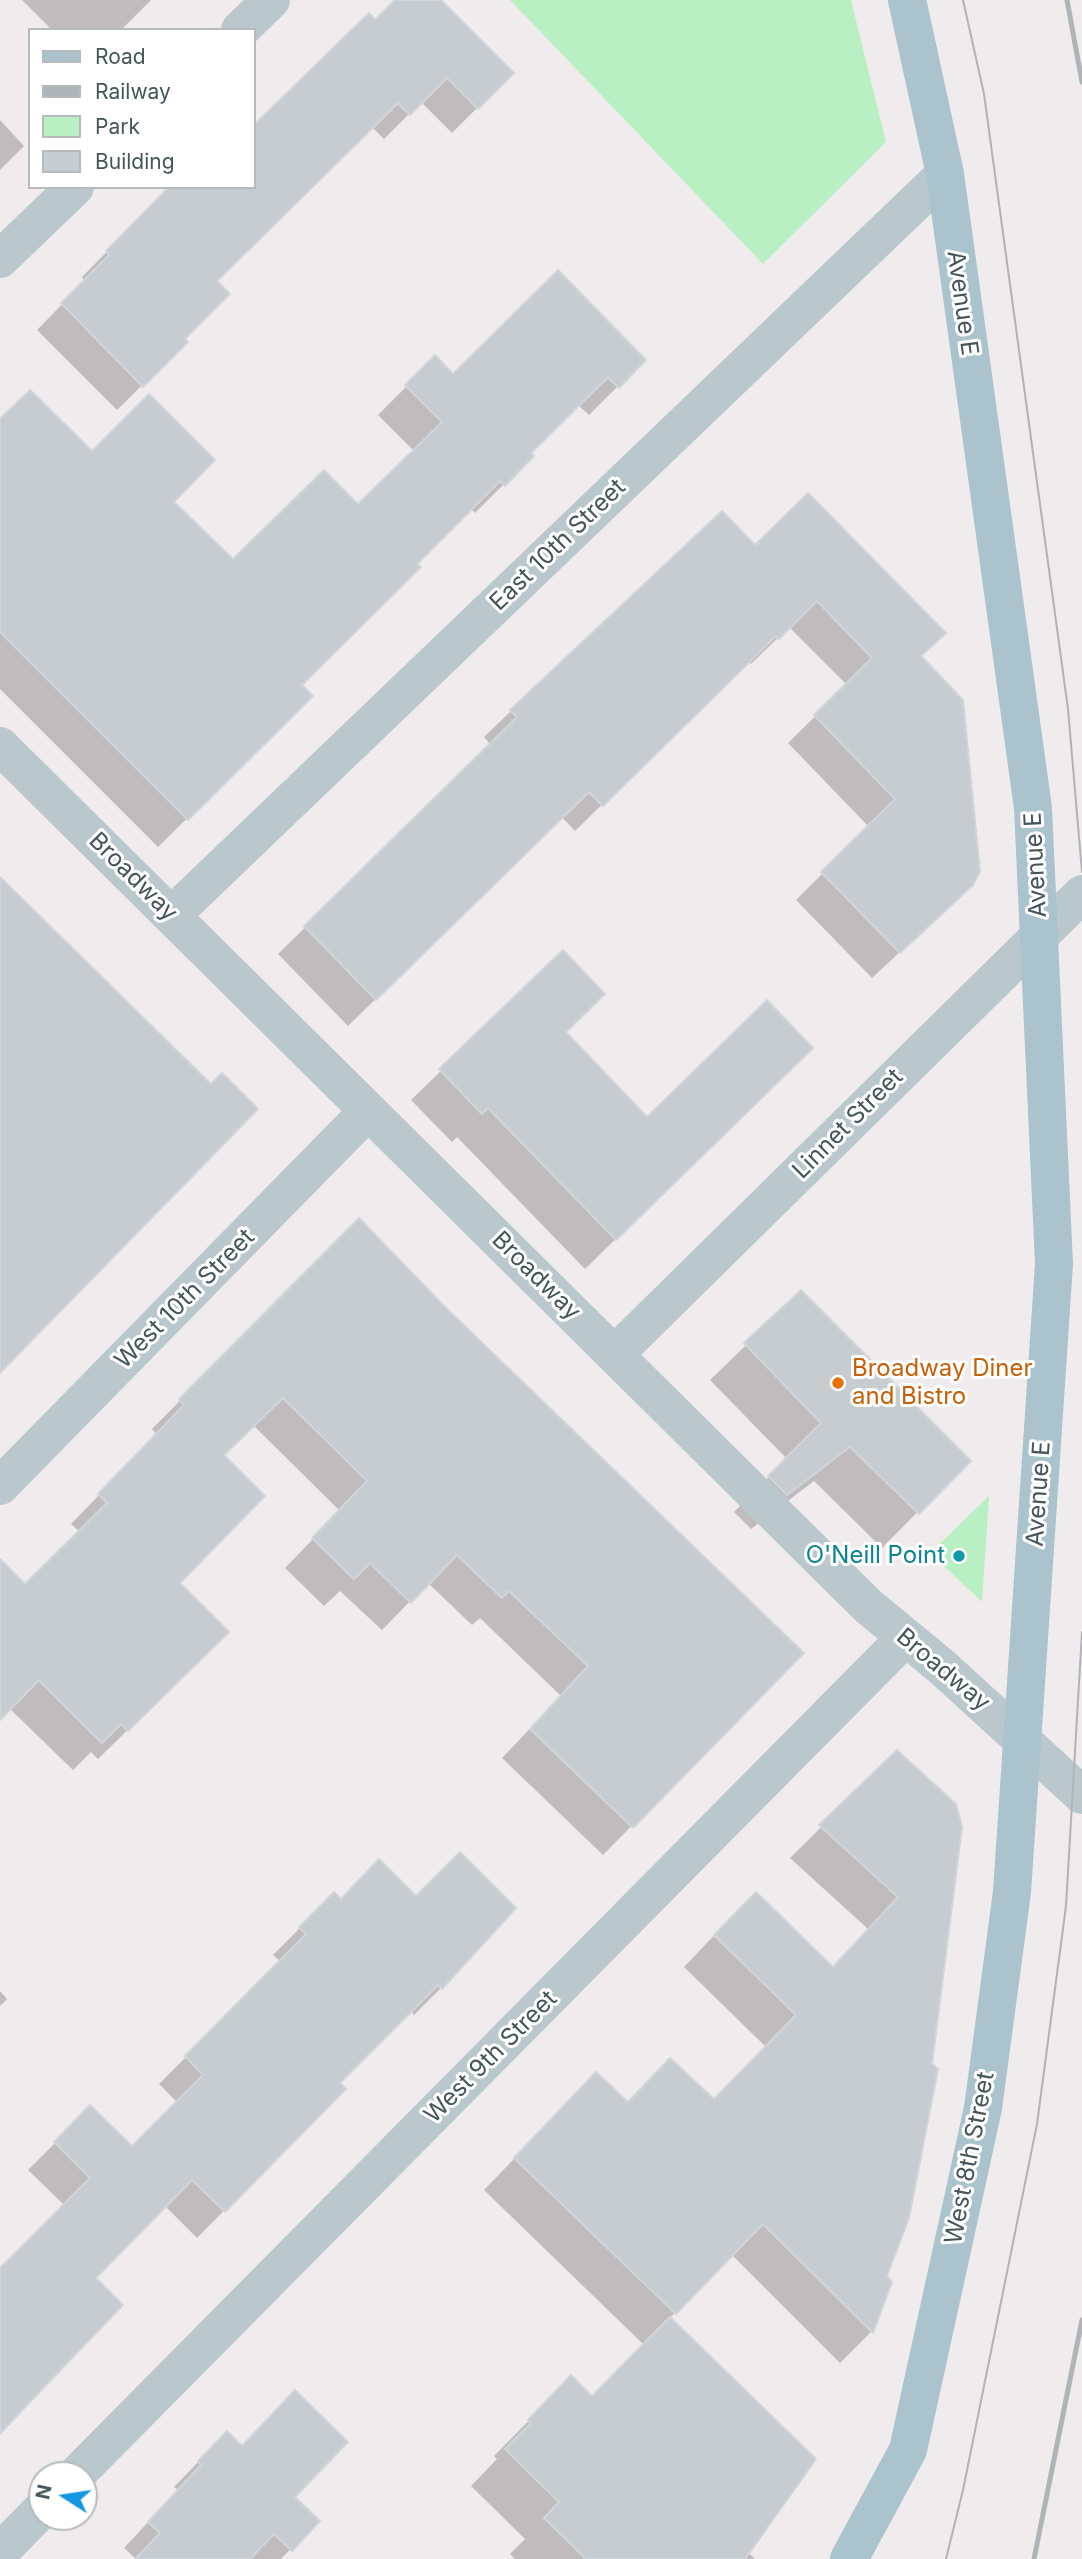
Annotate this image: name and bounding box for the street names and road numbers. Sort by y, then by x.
street label: Avenue E [940,249,984,357]
street label: East 10th Street [484,473,632,617]
street label: Avenue E [1019,812,1053,918]
street label: Broadway [83,827,183,927]
street label: Linnet Street [787,1063,909,1185]
street label: West 10th Street [109,1223,261,1375]
street label: Broadway [486,1226,586,1326]
street label: Avenue E [1021,1440,1057,1548]
street label: Broadway [890,1623,996,1717]
street label: West 9th Street [419,1985,563,2129]
street label: West 8th Street [939,2069,1001,2247]

